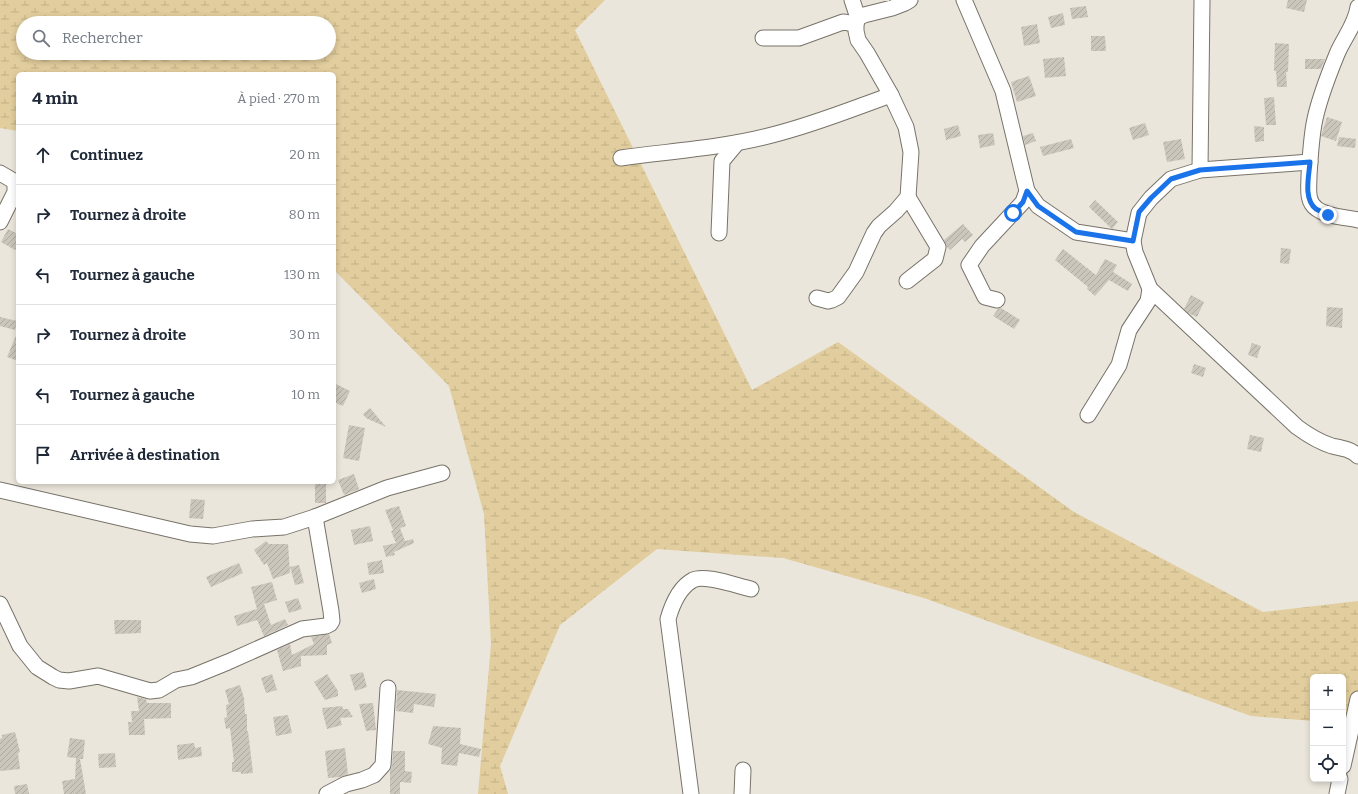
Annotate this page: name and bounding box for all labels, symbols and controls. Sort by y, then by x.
search box [16,16,336,60]
icon: search [30,27,52,49]
text: Rechercher [62,29,143,47]
text: 4 min [32,88,78,109]
text: À pied · 270 m [237,91,320,106]
icon: ahead [32,144,54,166]
text: Continuez [70,146,143,164]
text: 20 m [290,147,320,162]
icon: right [32,204,54,226]
route start [1004,204,1022,222]
text: Tournez à droite [70,206,186,224]
route end [1319,206,1337,224]
text: 80 m [289,207,320,222]
icon: left [32,264,54,286]
text: Tournez à gauche [70,266,195,284]
text: 130 m [284,267,320,282]
icon: right [32,324,54,346]
text: Tournez à droite [70,326,186,344]
text: 30 m [289,327,320,342]
icon: left [32,384,54,406]
text: Tournez à gauche [70,386,195,404]
text: 10 m [291,387,320,402]
icon: arrive [32,444,54,466]
text: Arrivée à destination [70,446,220,464]
map controls [1310,674,1346,782]
button: + [1310,674,1346,710]
button: − [1310,710,1346,746]
button: locate [1310,746,1346,782]

